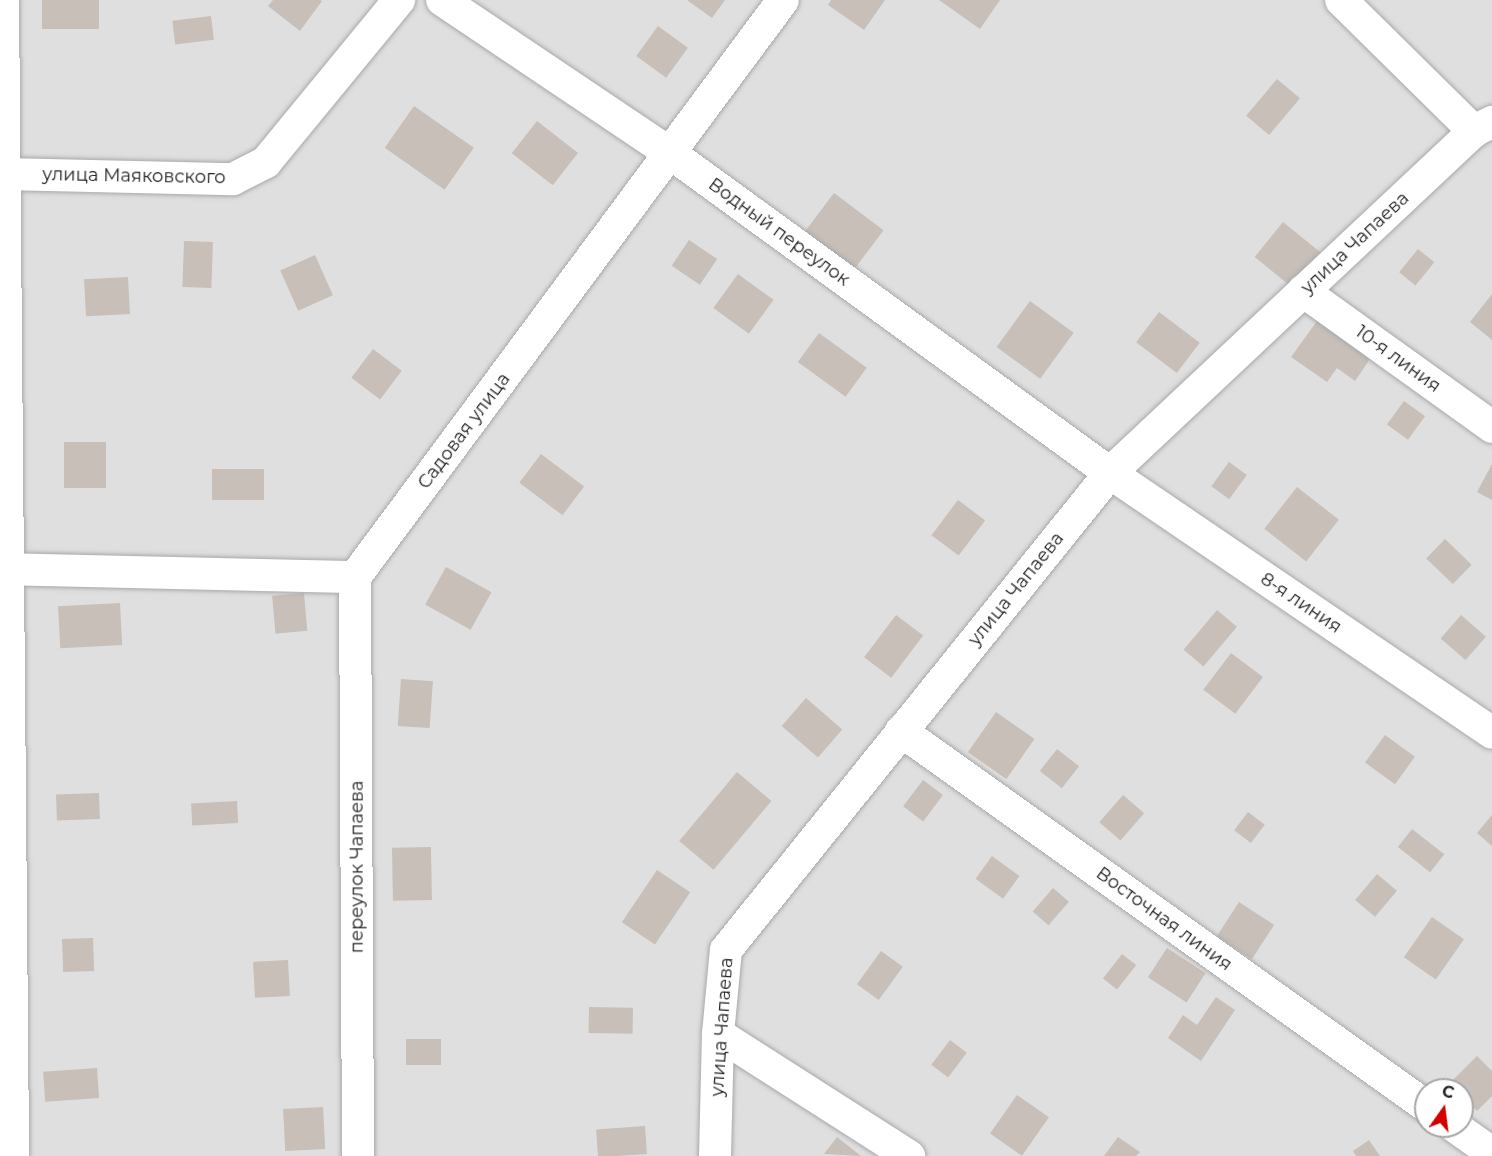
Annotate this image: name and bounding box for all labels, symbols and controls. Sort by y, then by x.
street label: улица Маяковского [42,164,226,188]
street label: Водный переулок [704,173,854,291]
street label: улица Чапаева [1297,188,1413,298]
street label: 10-я линия [1351,321,1445,397]
street label: Садовая улица [413,369,515,493]
street label: улица Чапаева [964,528,1068,650]
street label: 8-я линия [1256,568,1346,638]
street label: переулок Чапаева [346,781,368,953]
street label: Восточная линия [1092,862,1236,976]
street label: улица Чапаева [706,957,738,1097]
north arrow [1414,1078,1474,1138]
text: С [1440,1081,1456,1103]

